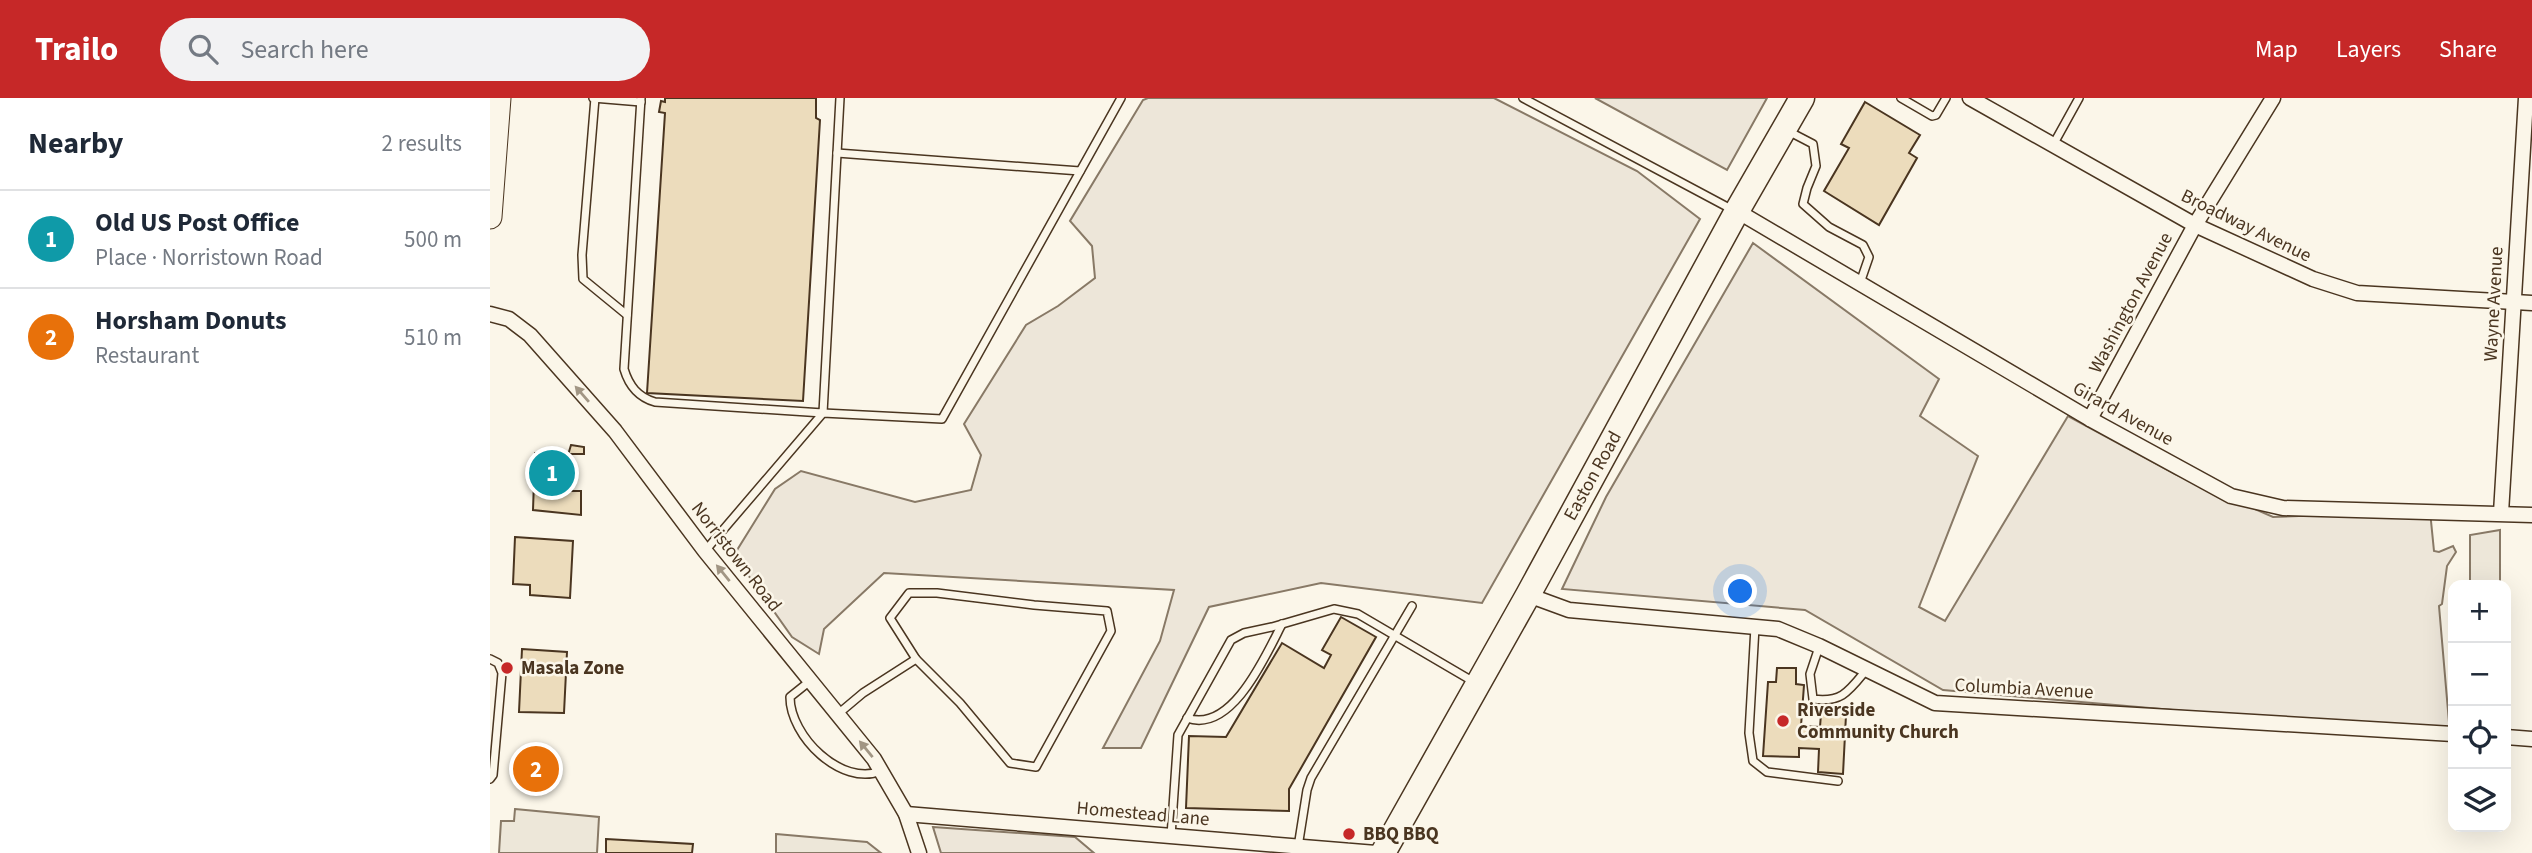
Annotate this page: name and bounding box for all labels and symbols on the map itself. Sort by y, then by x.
street label: Broadway Avenue [2176,183,2316,269]
street label: Washington Avenue [2082,228,2180,378]
street label: Wayne Avenue [2478,246,2510,362]
street label: Girard Avenue [2068,375,2178,453]
one-way arrow [575,386,591,403]
street label: Easton Road [1557,426,1629,526]
pin: 1 [529,447,575,499]
street label: Norristown Road [684,496,788,618]
one-way arrow [716,564,731,581]
your location [1723,574,1757,608]
place label: Masala Zone [521,655,625,682]
marker: Masala Zone [499,660,515,676]
street label: Columbia Avenue [1954,672,2094,706]
place label: Riverside Community Church [1797,697,1959,746]
marker: Riverside Community Church [1775,713,1791,729]
one-way arrow [859,741,874,759]
pin: 2 [513,743,559,795]
street label: Homestead Lane [1075,795,1211,833]
place label: BBQ BBQ [1363,821,1439,848]
marker: BBQ BBQ [1341,826,1357,842]

